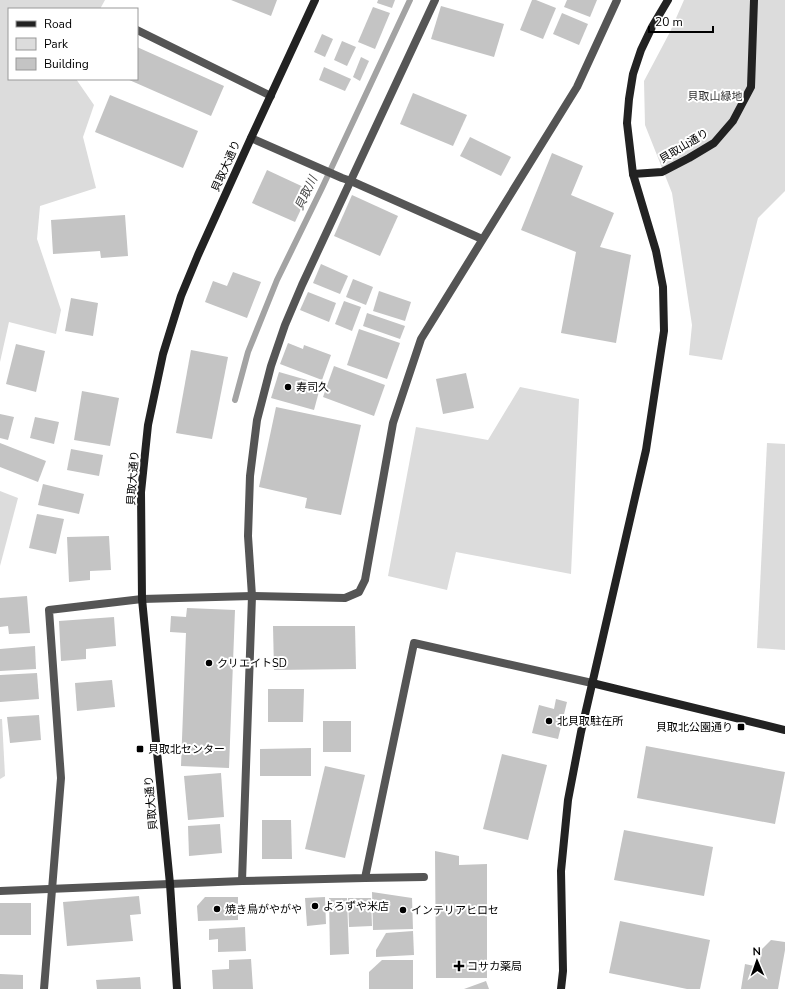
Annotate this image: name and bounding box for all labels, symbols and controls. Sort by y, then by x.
legend [8,8,138,80]
scale bar [649,8,713,34]
text: 20 m [655,14,683,30]
text: Road [44,16,72,32]
text: Park [44,36,69,52]
text: Building [44,56,89,72]
park label: 貝取山緑地 [688,89,743,104]
street label: 貝取山通り [657,125,711,167]
street label: 貝取大通り [208,138,244,194]
water label: 貝取川 [291,171,322,213]
place label: 寿司久 [296,380,329,395]
marker: 寿司久 [283,382,293,392]
street label: 貝取大通り [124,450,142,506]
place label: クリエイトSD [217,656,287,671]
marker: クリエイトSD [204,658,214,668]
place label: 北貝取駐在所 [557,714,624,729]
marker: 北貝取駐在所 [544,716,554,726]
place label: 貝取北公園通り [656,720,733,735]
marker: 貝取北公園通り [736,722,746,732]
place label: 貝取北センター [148,742,225,757]
marker: 貝取北センター [135,744,145,754]
street label: 貝取大通り [141,775,161,831]
place label: よろずや米店 [323,899,389,914]
marker: よろずや米店 [310,901,320,911]
place label: 焼き鳥がやがや [225,902,302,917]
place label: インテリアヒロセ [411,903,499,918]
marker: 焼き鳥がやがや [212,904,222,914]
marker: インテリアヒロセ [398,905,408,915]
north arrow [737,941,777,981]
text: N [752,944,761,959]
place label: コサカ薬局 [467,959,522,974]
marker: コサカ薬局 [454,961,464,971]

